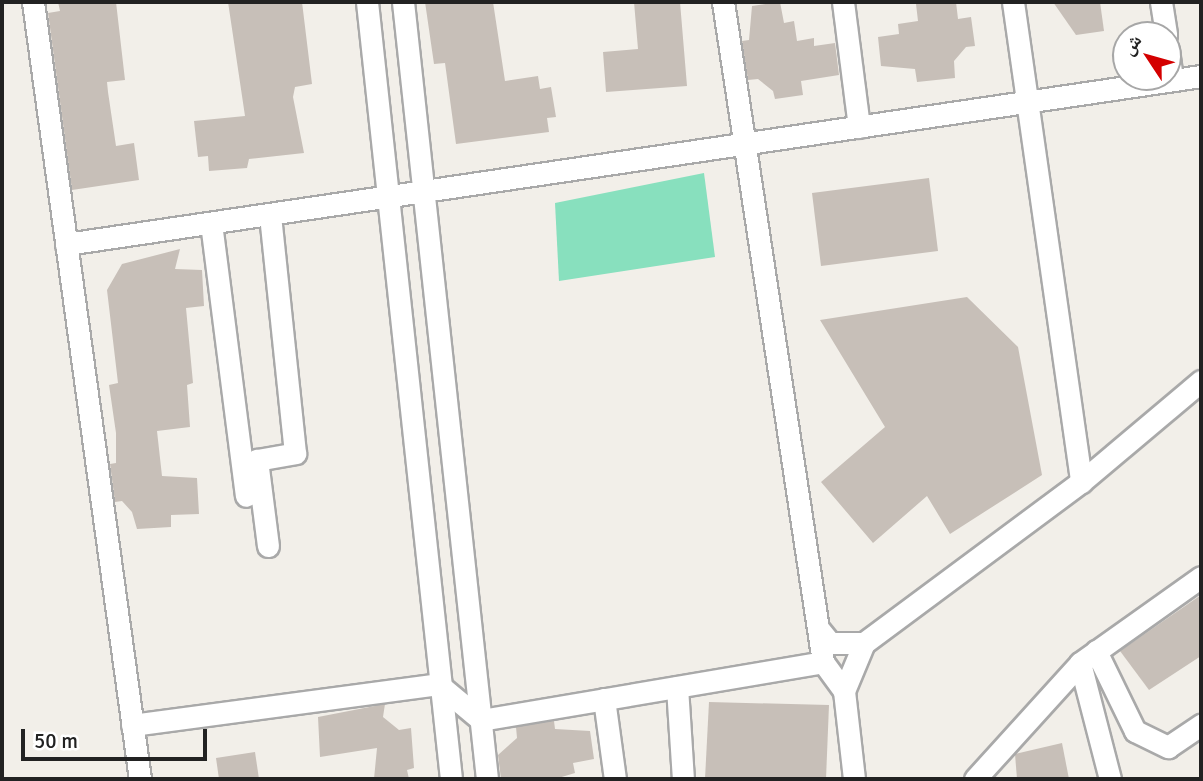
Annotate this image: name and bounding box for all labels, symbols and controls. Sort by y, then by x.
north arrow [1112,21,1182,91]
text: ش [1116,30,1147,60]
scale bar [24,714,210,758]
text: 50 m [34,728,78,754]

